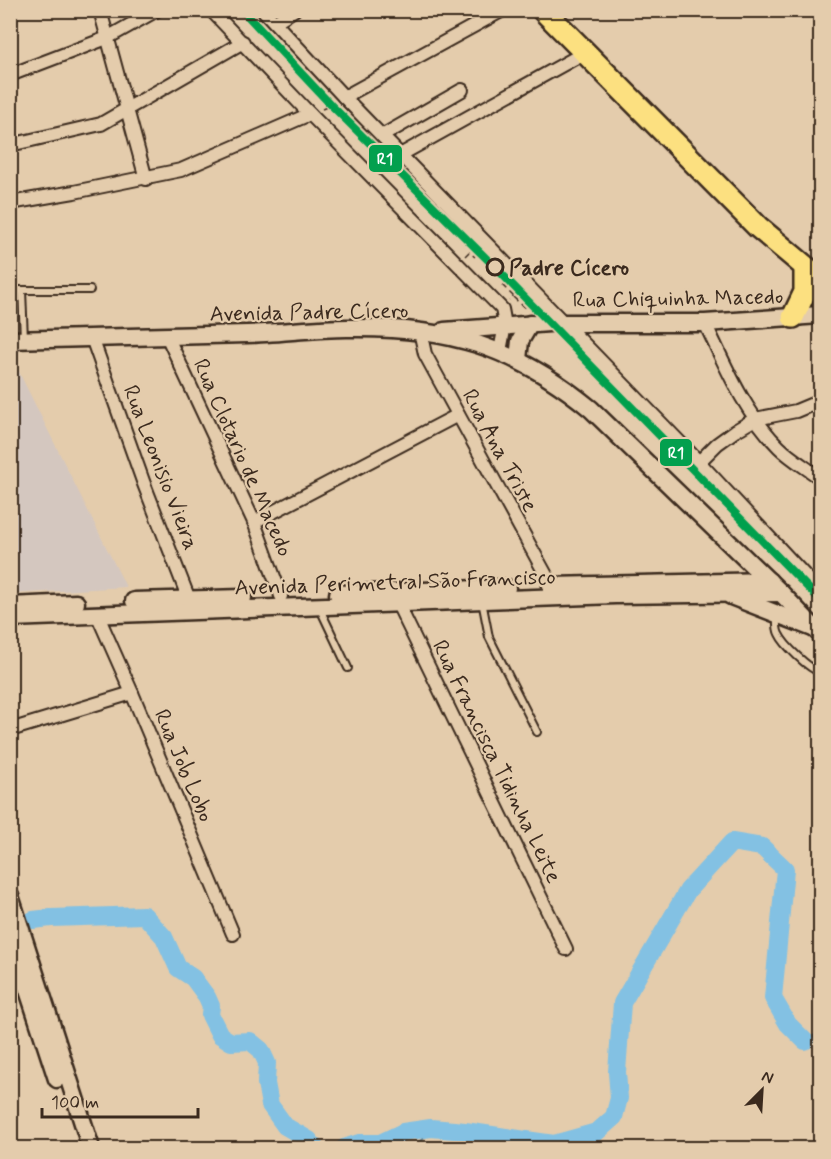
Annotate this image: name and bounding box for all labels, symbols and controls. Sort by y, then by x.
line badge: R1 [368,144,403,173]
text: R1 [377,149,393,170]
place label: Padre Cícero [509,255,629,283]
marker: Padre Cícero [486,258,504,276]
street label: Rua Chiquinha Macedo [573,283,784,315]
street label: Avenida Padre Cícero [209,297,409,329]
street label: Rua Clotario de Macedo [186,355,298,561]
street label: Rua Leonisio Vieira [116,381,204,554]
street label: Rua Ana Triste [455,385,543,518]
line badge: R1 [659,438,693,467]
text: R1 [668,443,684,464]
street label: Avenida Perimetral São Francisco [234,563,556,603]
street label: Rua Francisca Tidinha Leite [425,636,567,888]
street label: Rua Job Lobo [147,705,219,826]
north arrow [732,1060,792,1120]
text: N [758,1066,777,1089]
scale bar [42,1081,198,1119]
text: 100 m [51,1091,99,1115]

